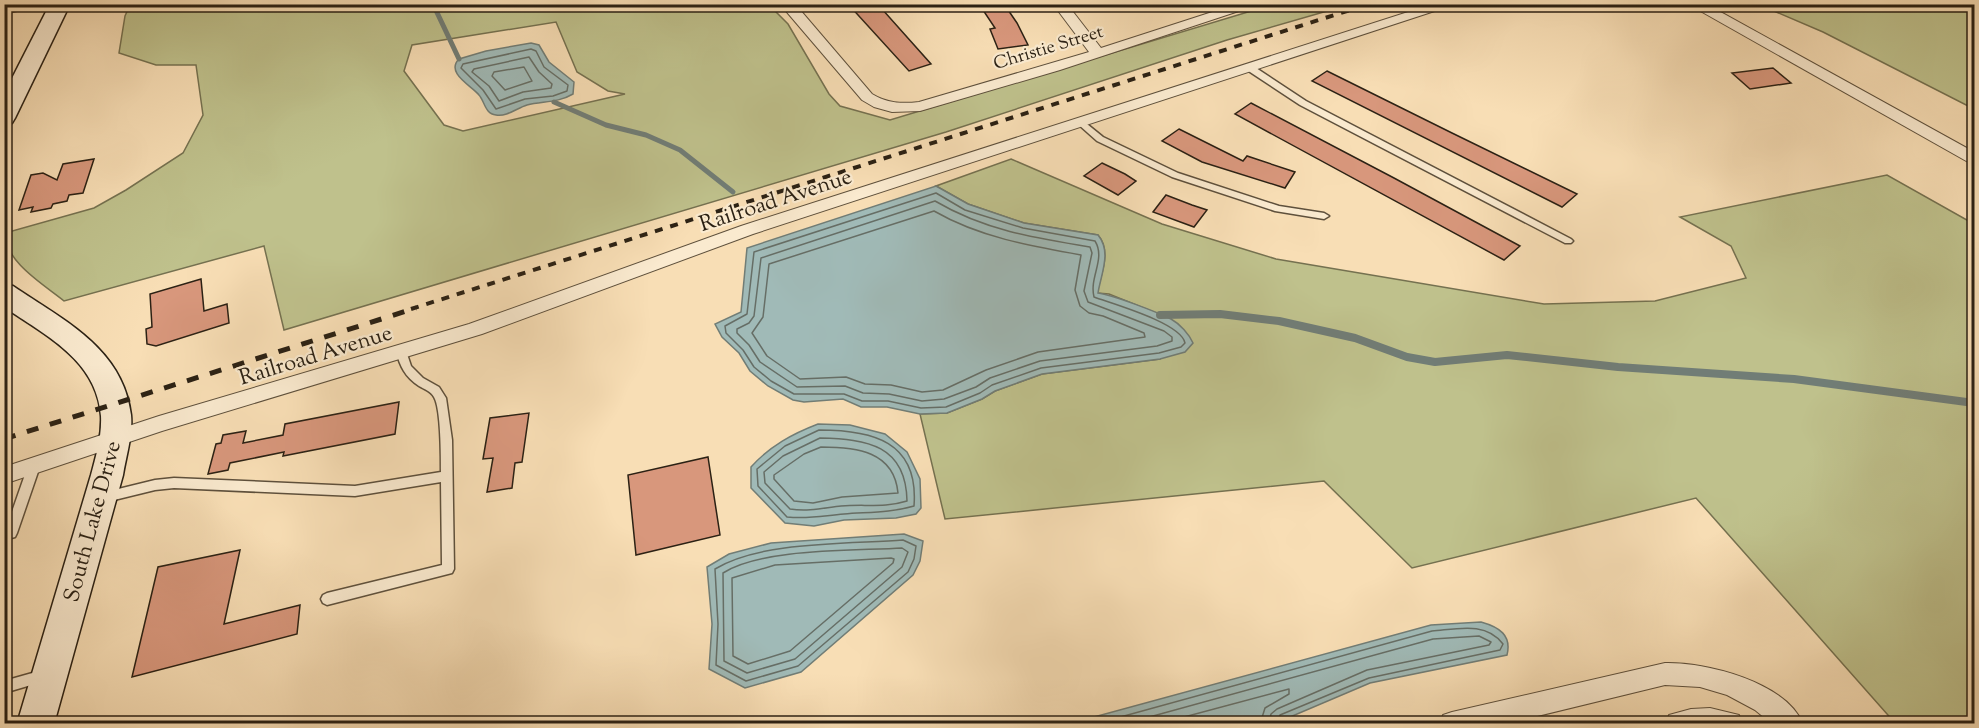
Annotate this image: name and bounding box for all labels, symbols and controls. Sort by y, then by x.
street label: Christie Street [990,20,1107,78]
street label: Railroad Avenue [695,162,856,242]
street label: Railroad Avenue [235,318,397,395]
street label: South Lake Drive [57,438,131,606]

